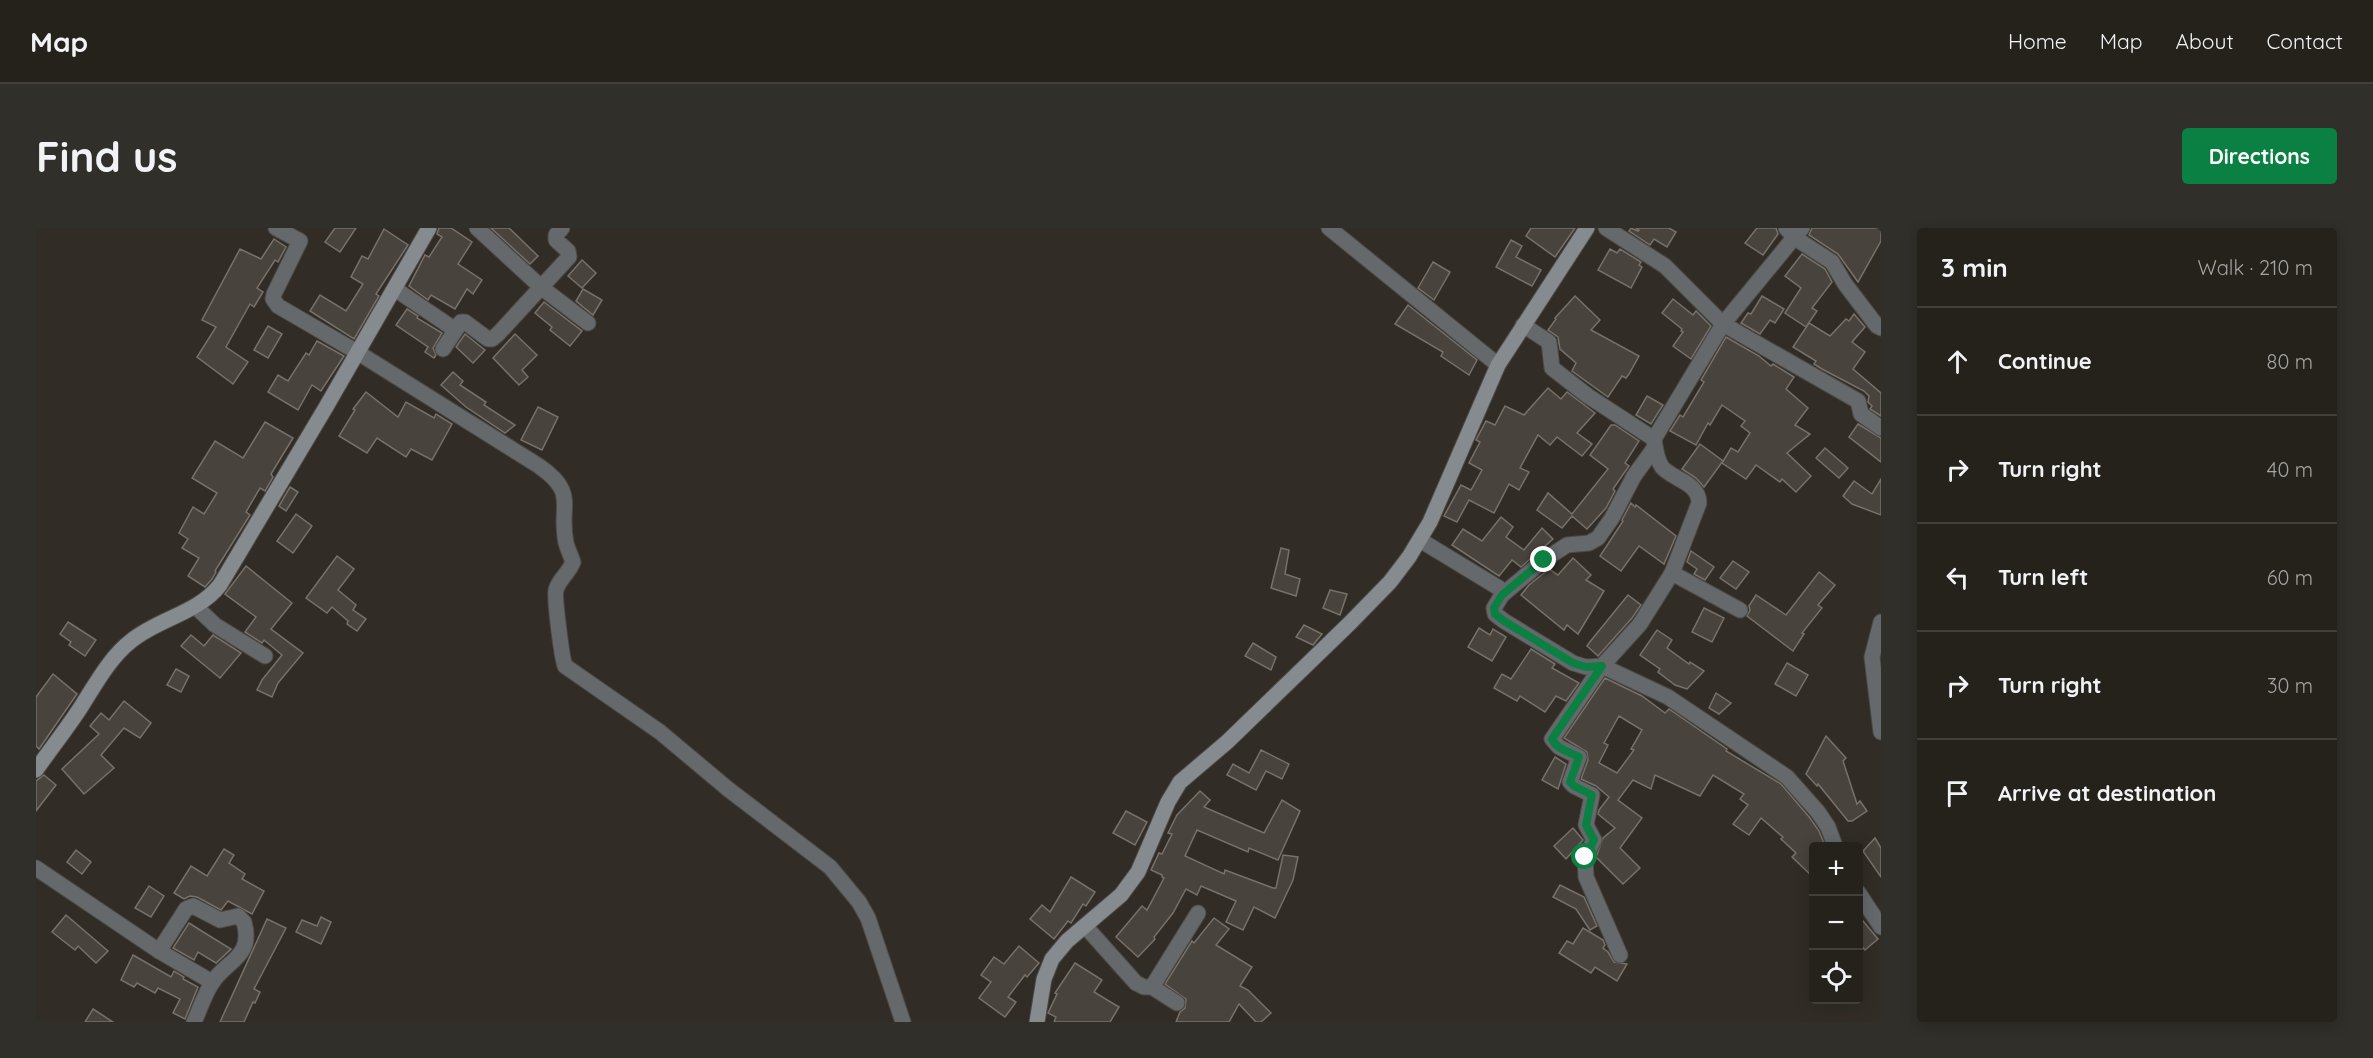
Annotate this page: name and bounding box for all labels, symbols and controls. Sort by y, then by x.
text: Map [30,24,88,59]
text: Home [2008,28,2067,54]
text: Map [2100,28,2143,54]
text: About [2176,28,2234,54]
text: Contact [2267,28,2343,54]
button: Directions [2182,128,2337,184]
text: Find us [36,130,178,183]
text: 3 min [1941,251,2008,284]
text: Walk · 210 m [2198,255,2313,280]
icon: ahead [1941,345,1974,378]
text: Continue [1998,347,2092,375]
text: 80 m [2267,349,2313,374]
icon: right [1941,453,1974,486]
text: Turn right [1998,455,2102,483]
text: 40 m [2267,457,2313,482]
route end [1530,546,1556,572]
icon: left [1941,561,1974,594]
text: Turn left [1998,563,2088,591]
text: 60 m [2267,565,2313,590]
icon: right [1941,669,1974,702]
text: Turn right [1998,671,2102,699]
text: 30 m [2267,673,2313,698]
icon: arrive [1941,777,1974,810]
text: Arrive at destination [1998,779,2216,807]
map controls [1809,842,1863,1004]
button: + [1809,842,1863,896]
route start [1571,843,1597,869]
button: − [1809,896,1863,950]
button: locate [1809,950,1863,1004]

